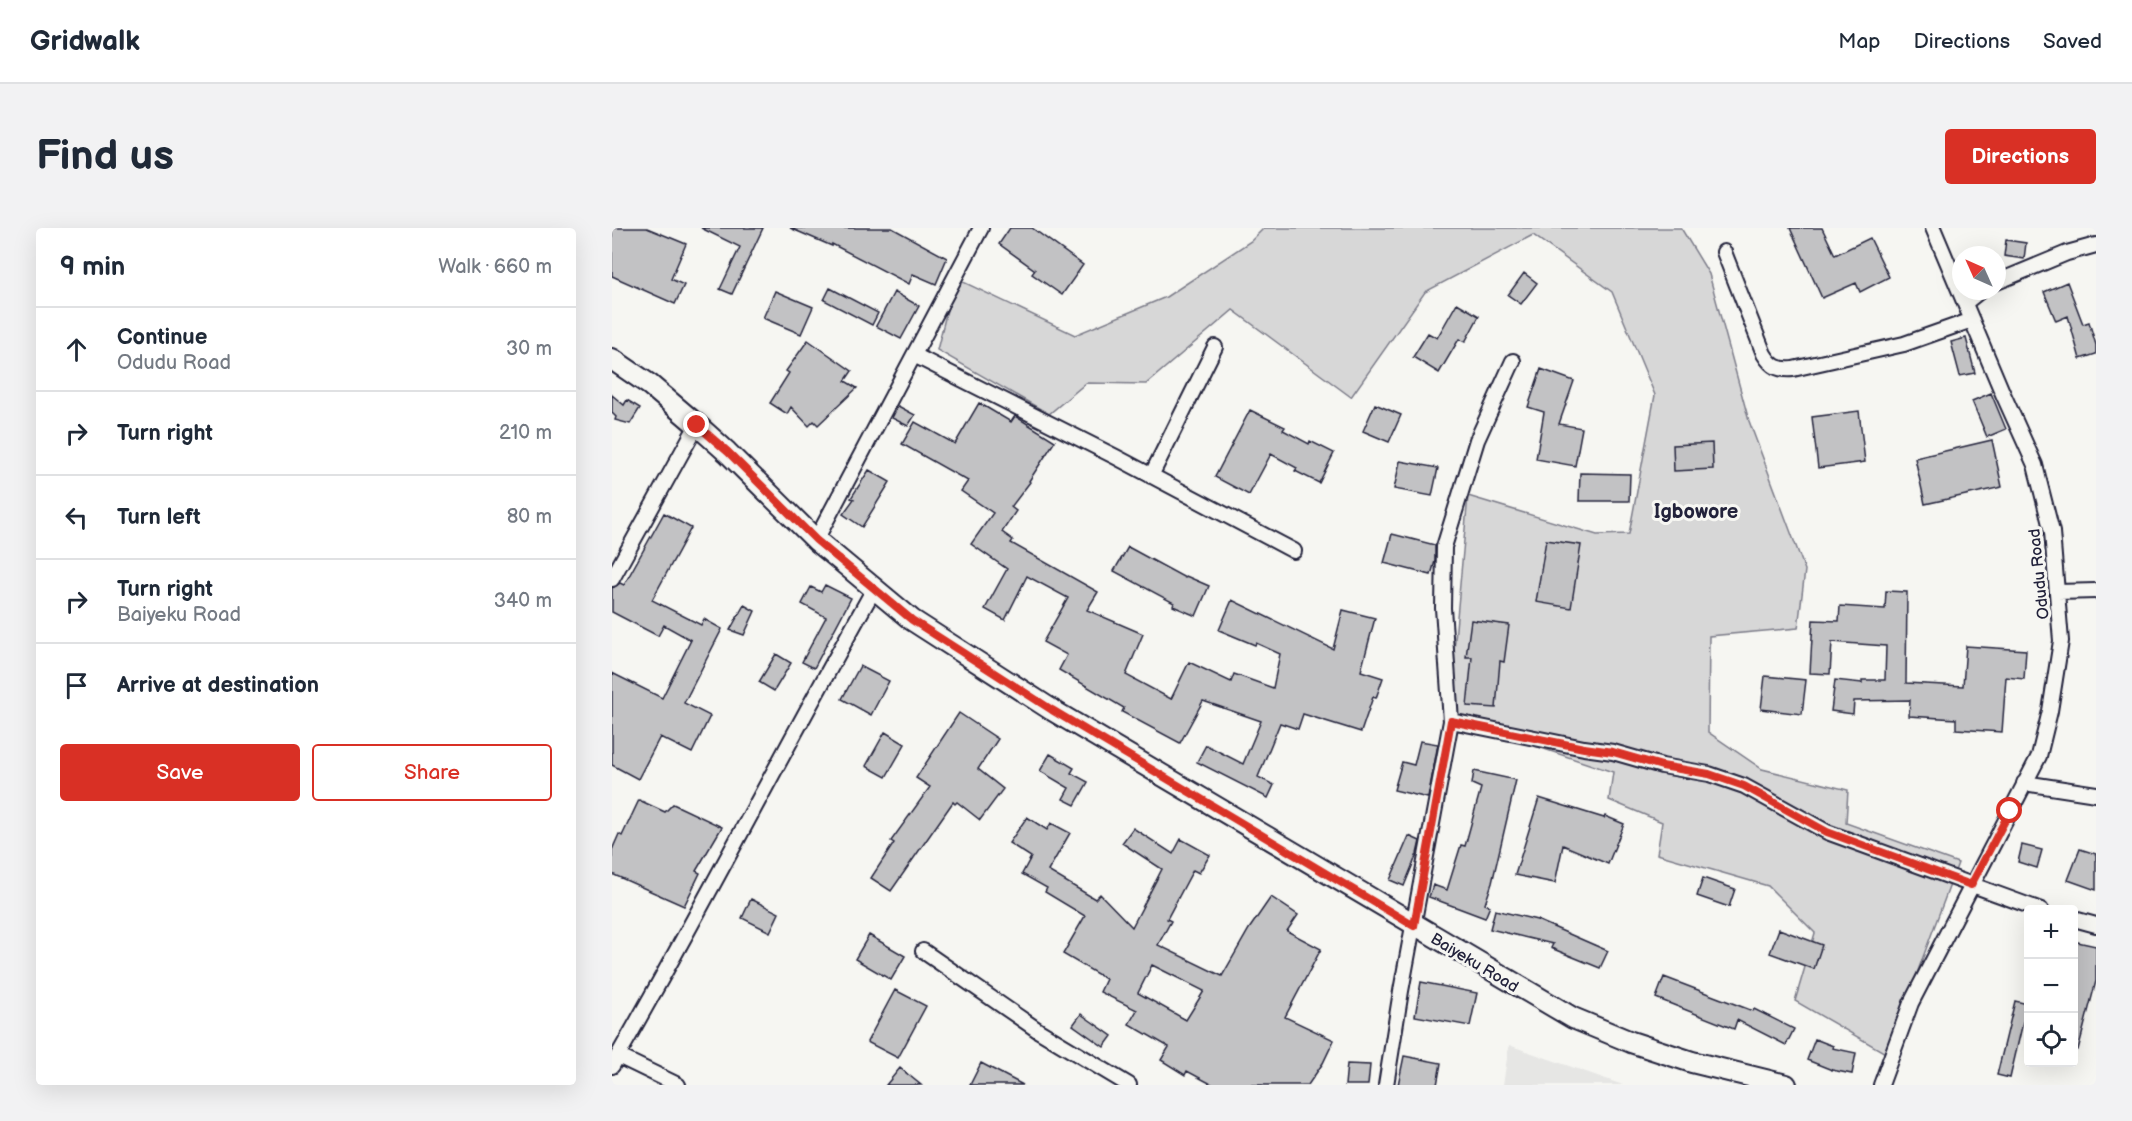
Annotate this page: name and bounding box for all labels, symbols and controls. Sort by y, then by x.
text: Gridwalk [30,25,140,58]
text: Map [1838,29,1881,54]
text: Directions [1914,29,2010,54]
text: Saved [2043,29,2102,54]
button: Directions [1945,129,2096,184]
text: Find us [36,131,174,182]
north arrow [1952,246,2006,300]
text: 9 min [60,252,125,283]
text: Walk · 660 m [438,255,552,279]
text: Continue [117,324,207,351]
icon: ahead [60,333,93,366]
text: 30 m [506,337,552,361]
text: Odudu Road [117,351,231,375]
route end [683,411,709,437]
icon: right [60,417,93,450]
text: Turn right [117,420,213,447]
text: 210 m [499,421,552,445]
district label: Igbowore [1654,500,1738,524]
icon: left [60,501,93,534]
text: Turn left [117,504,201,531]
text: 80 m [507,505,552,529]
street label: Odudu Road [2025,528,2054,620]
text: Turn right [117,576,213,603]
icon: right [60,585,93,618]
text: 340 m [494,589,552,613]
text: Baiyeku Road [117,603,241,627]
icon: arrive [60,669,93,702]
text: Arrive at destination [117,672,319,699]
button: Save [60,744,300,801]
button: Share [312,744,552,801]
route start [1996,797,2022,823]
map controls [2024,905,2078,1067]
button: + [2024,905,2078,959]
street label: Baiyeku Road [1427,930,1522,997]
button: − [2024,959,2078,1013]
button: locate [2024,1013,2078,1067]

